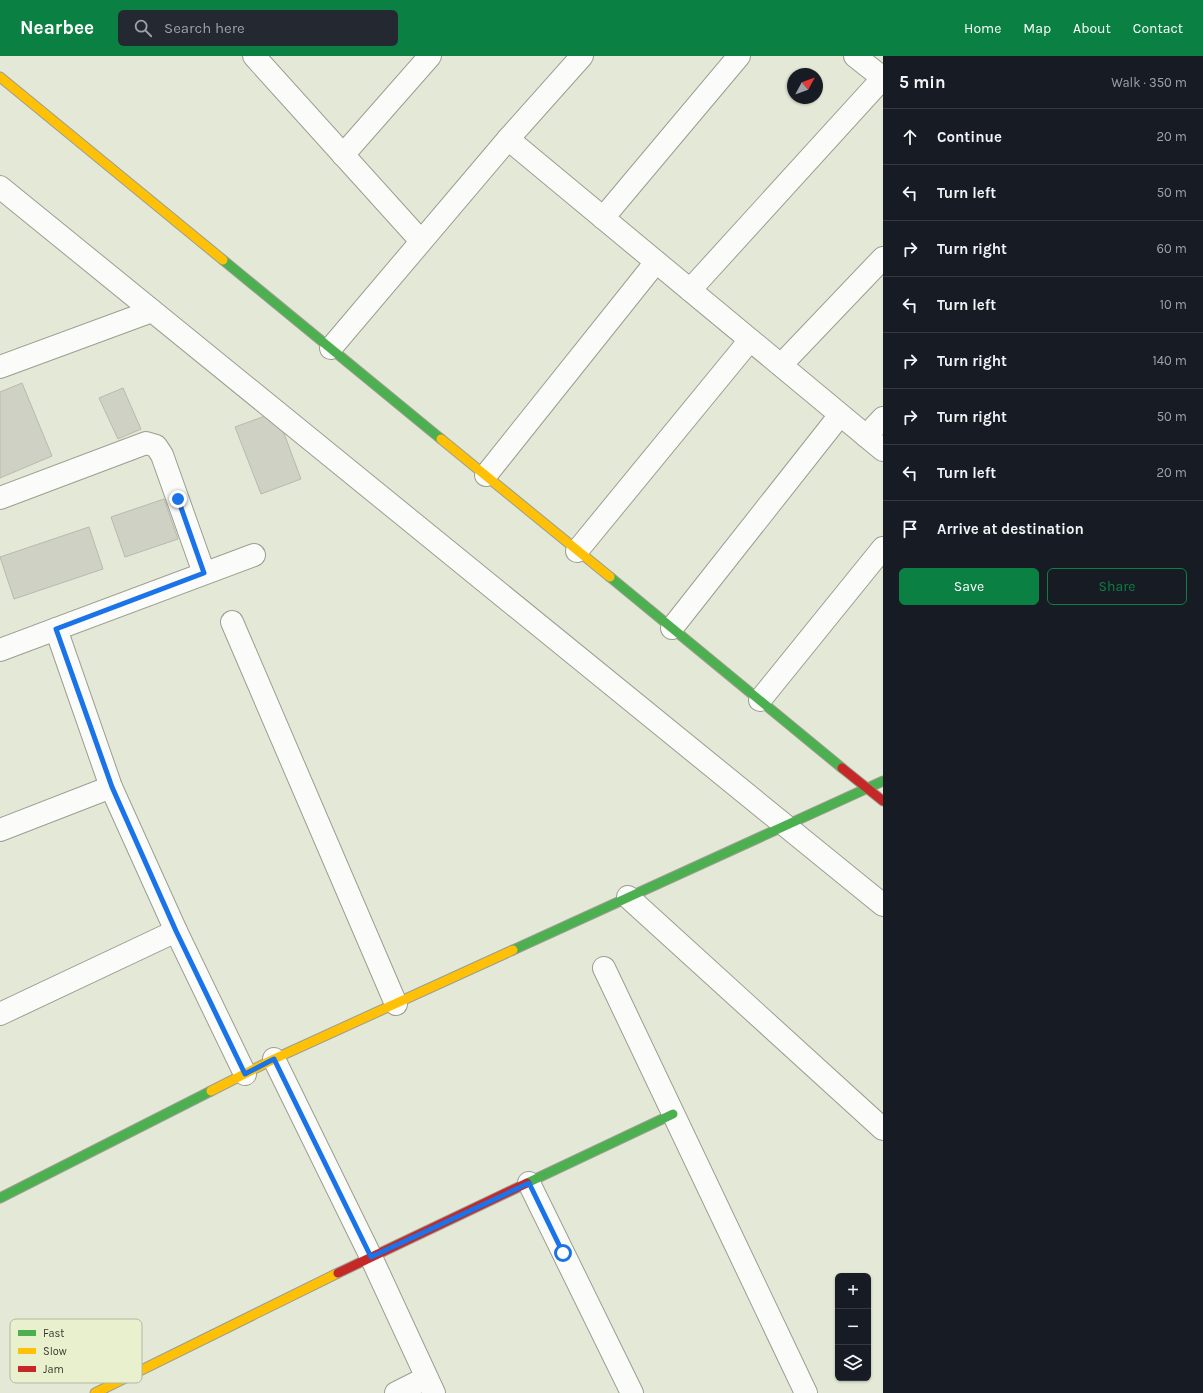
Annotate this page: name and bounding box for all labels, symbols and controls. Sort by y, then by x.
search box [118,10,398,46]
text: Nearbee [20,17,94,39]
icon: search [132,17,154,39]
text: Search here [164,19,245,37]
text: Home [964,20,1001,37]
text: Map [1023,20,1051,37]
text: About [1073,20,1111,37]
text: Contact [1133,20,1183,37]
north arrow [787,68,823,104]
text: 5 min [899,72,946,92]
text: Walk · 350 m [1111,75,1187,90]
icon: ahead [899,126,921,148]
text: Continue [937,128,1002,146]
text: 20 m [1157,129,1187,144]
icon: left [899,182,921,204]
text: Turn left [937,184,996,202]
text: 50 m [1157,185,1187,200]
icon: right [899,238,921,260]
text: Turn right [937,240,1007,258]
text: 60 m [1157,241,1187,256]
icon: left [899,294,921,316]
text: Turn left [937,296,996,314]
text: 10 m [1160,297,1187,312]
icon: right [899,350,921,372]
text: Turn right [937,352,1007,370]
text: 140 m [1152,353,1187,368]
icon: right [899,406,921,428]
text: Turn right [937,408,1007,426]
text: 50 m [1157,409,1187,424]
icon: left [899,462,921,484]
text: Turn left [937,464,996,482]
text: 20 m [1157,465,1187,480]
route end [169,490,187,508]
icon: arrive [899,518,921,540]
text: Arrive at destination [937,520,1084,538]
button: Save [899,568,1039,605]
button: Share [1047,568,1187,605]
route start [554,1244,572,1262]
map controls [835,1273,871,1381]
button: + [835,1273,871,1309]
button: − [835,1309,871,1345]
legend [10,1319,142,1383]
text: Fast [43,1327,64,1340]
text: Slow [43,1345,67,1358]
button: layers [835,1345,871,1381]
text: Jam [43,1363,64,1376]

